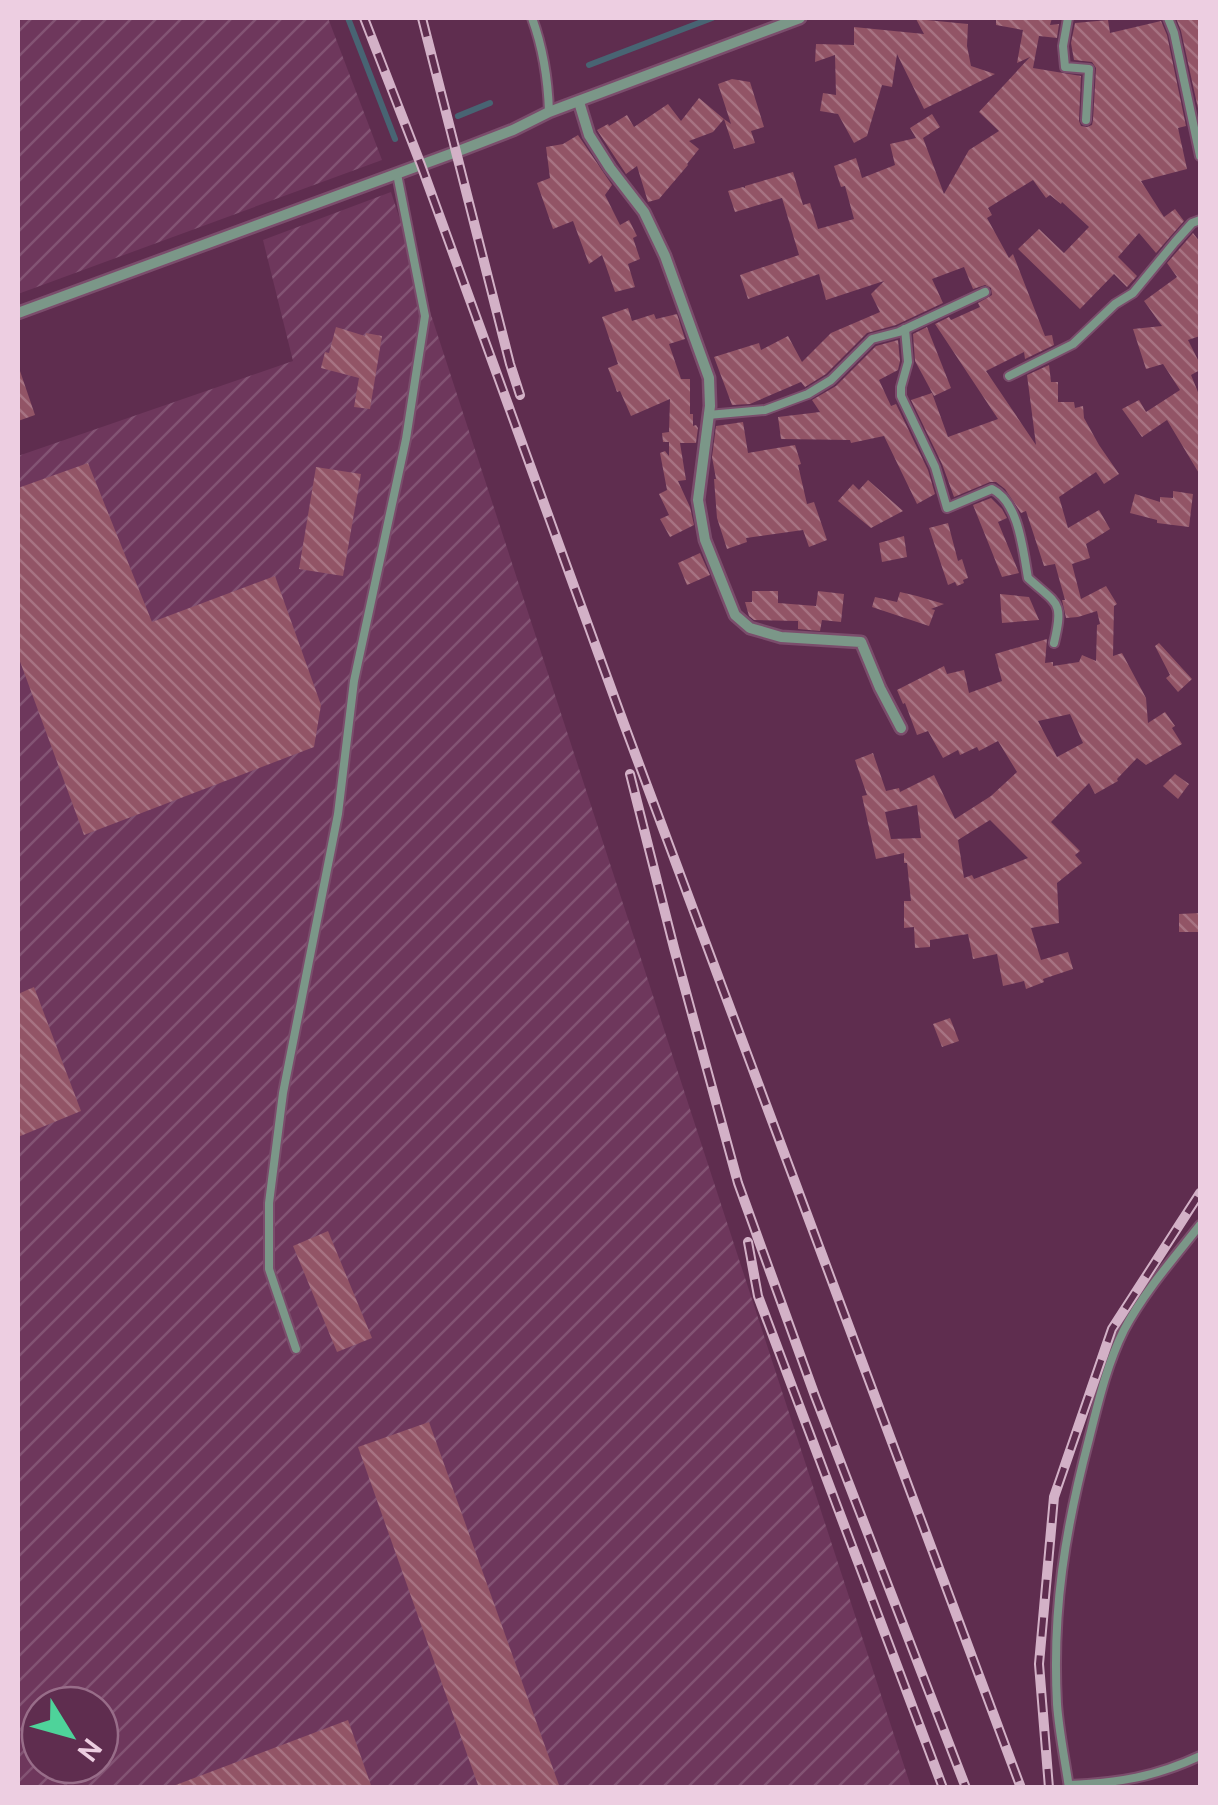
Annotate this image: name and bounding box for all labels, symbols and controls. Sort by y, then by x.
north arrow [20,1685,120,1785]
text: N [70,1732,109,1768]

